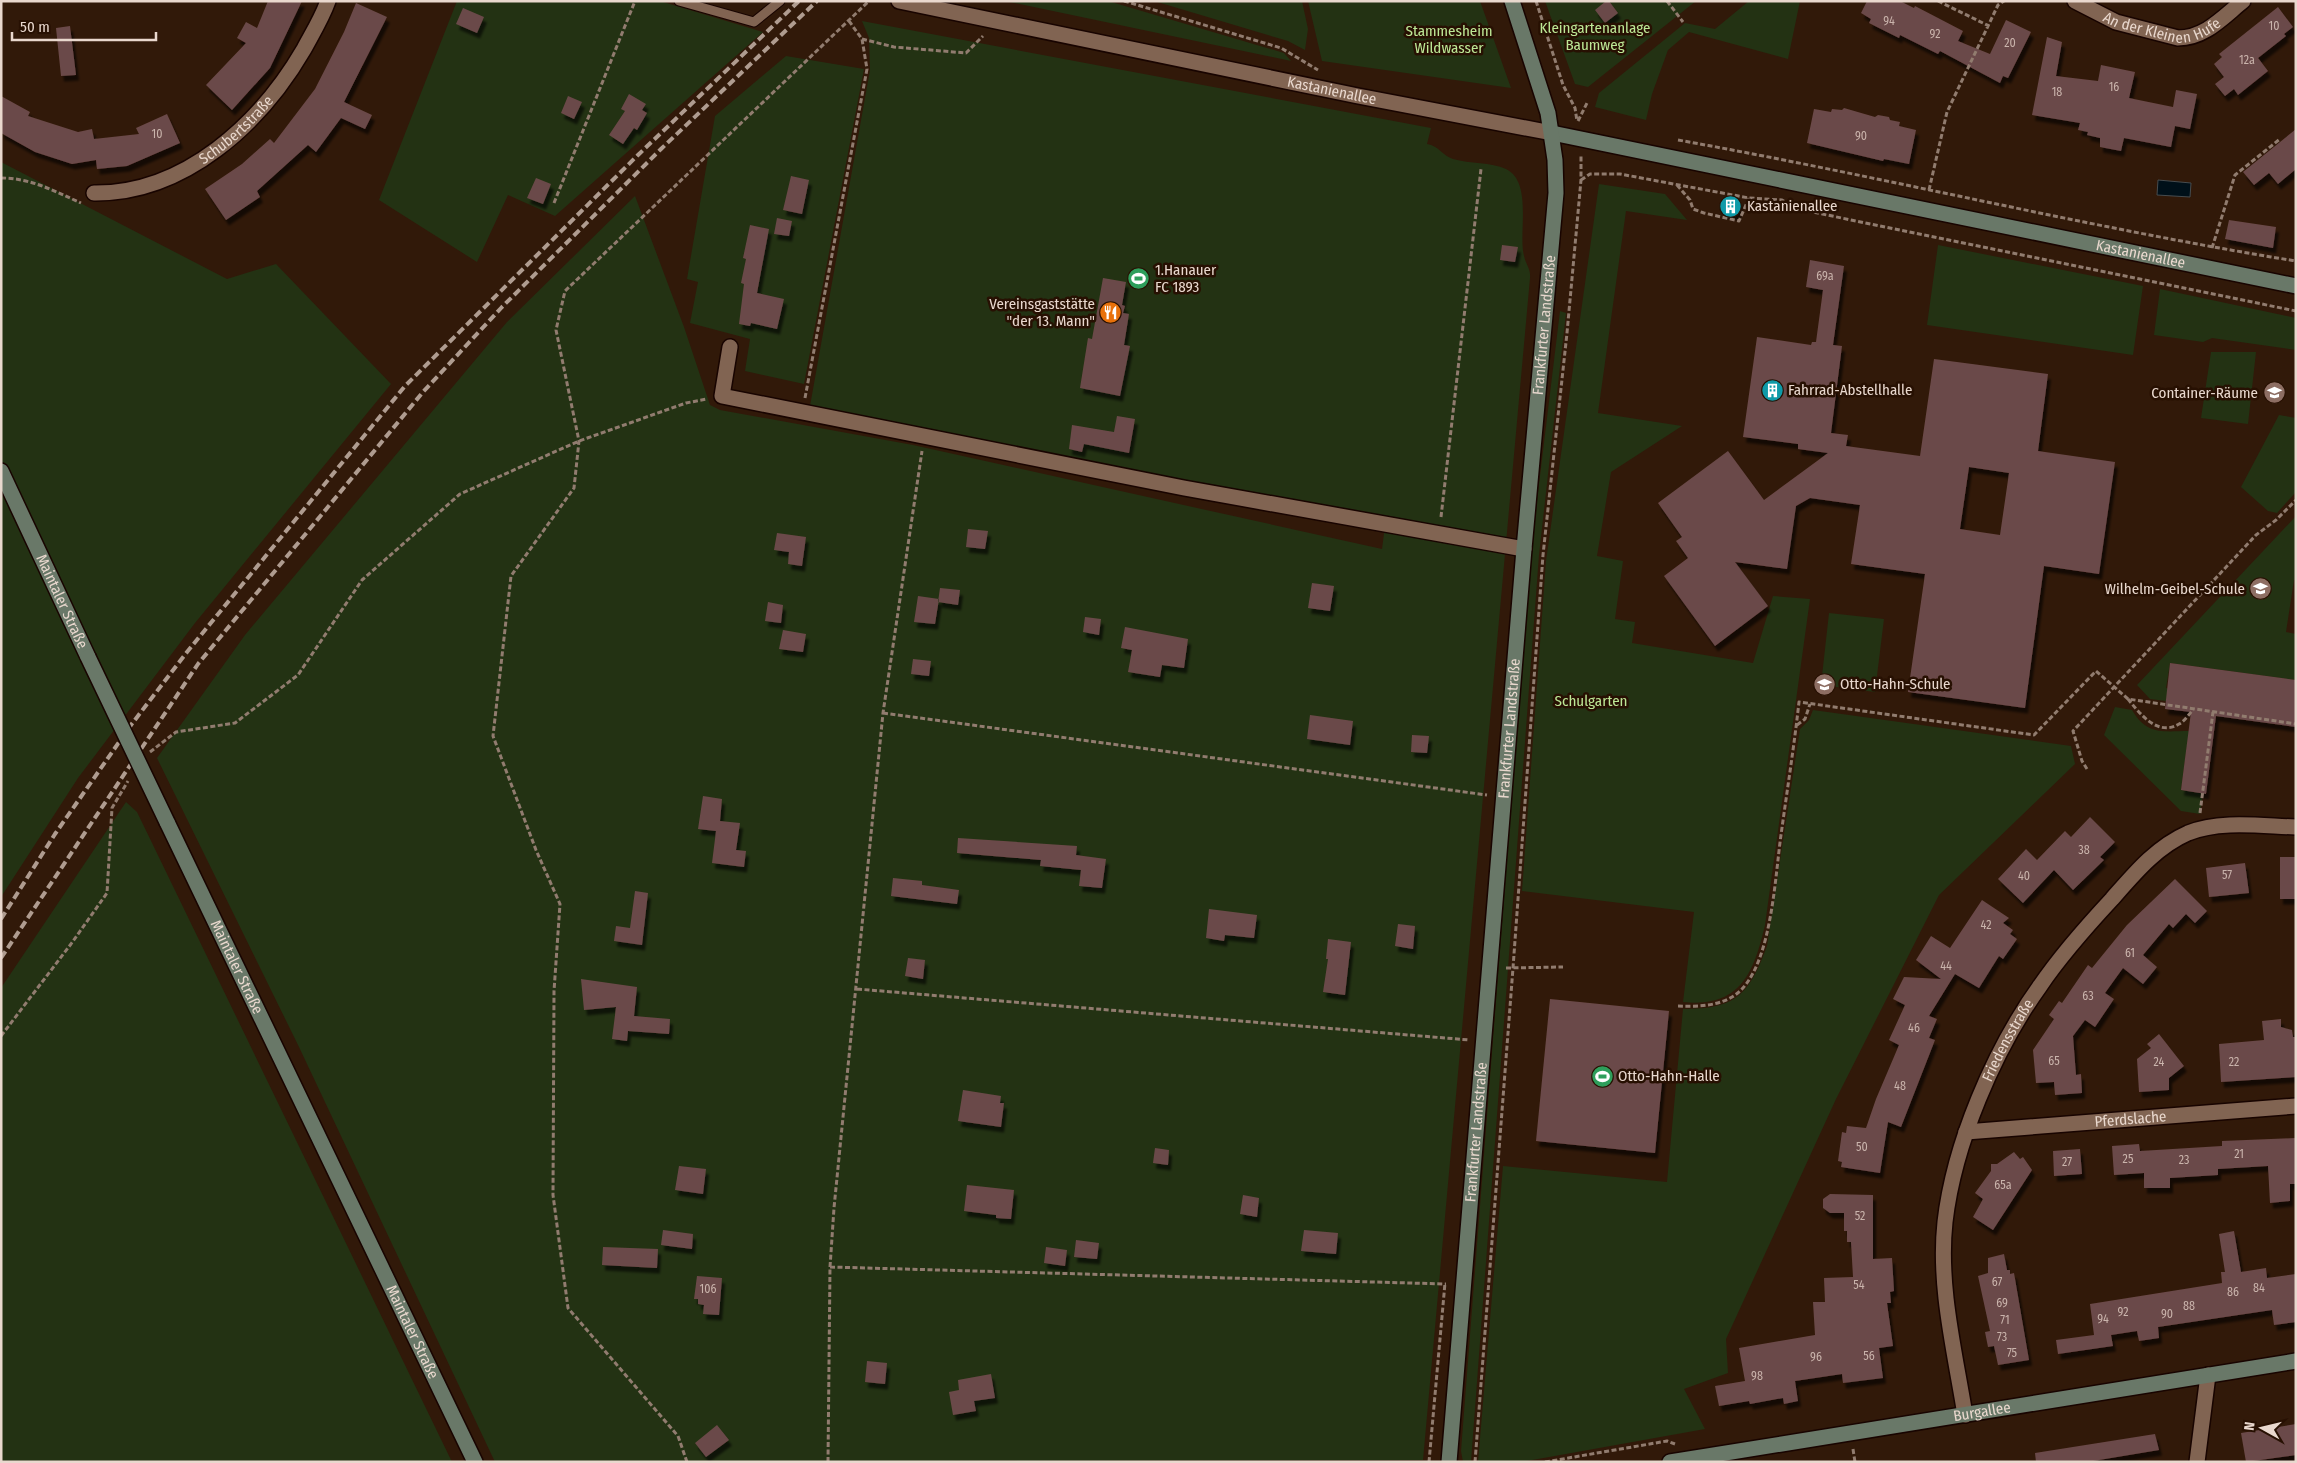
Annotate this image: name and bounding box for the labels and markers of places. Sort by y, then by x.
building icon: Kastanienallee [1719,194,1743,218]
place label: Kastanienallee [1747,197,1838,215]
place label: 1.Hanauer FC 1893 [1155,261,1217,296]
sports icon: 1.Hanauer FC 1893 [1127,267,1151,291]
place label: Vereinsgaststätte "der 13. Mann" [989,295,1095,330]
restaurant icon: Vereinsgaststätte "der 13. Mann" [1099,301,1123,325]
building icon: Fahrrad-Abstellhalle [1760,378,1784,402]
place label: Fahrrad-Abstellhalle [1788,381,1912,399]
school or university icon: Container-Räume [2262,381,2286,405]
place label: Container-Räume [2151,384,2258,402]
school or university icon: Wilhelm-Geibel-Schule [2249,577,2273,601]
place label: Wilhelm-Geibel-Schule [2105,580,2245,598]
school or university icon: Otto-Hahn-Schule [1812,672,1836,696]
place label: Otto-Hahn-Schule [1840,675,1951,693]
sports icon: Otto-Hahn-Halle [1590,1064,1614,1088]
place label: Otto-Hahn-Halle [1618,1067,1720,1085]

